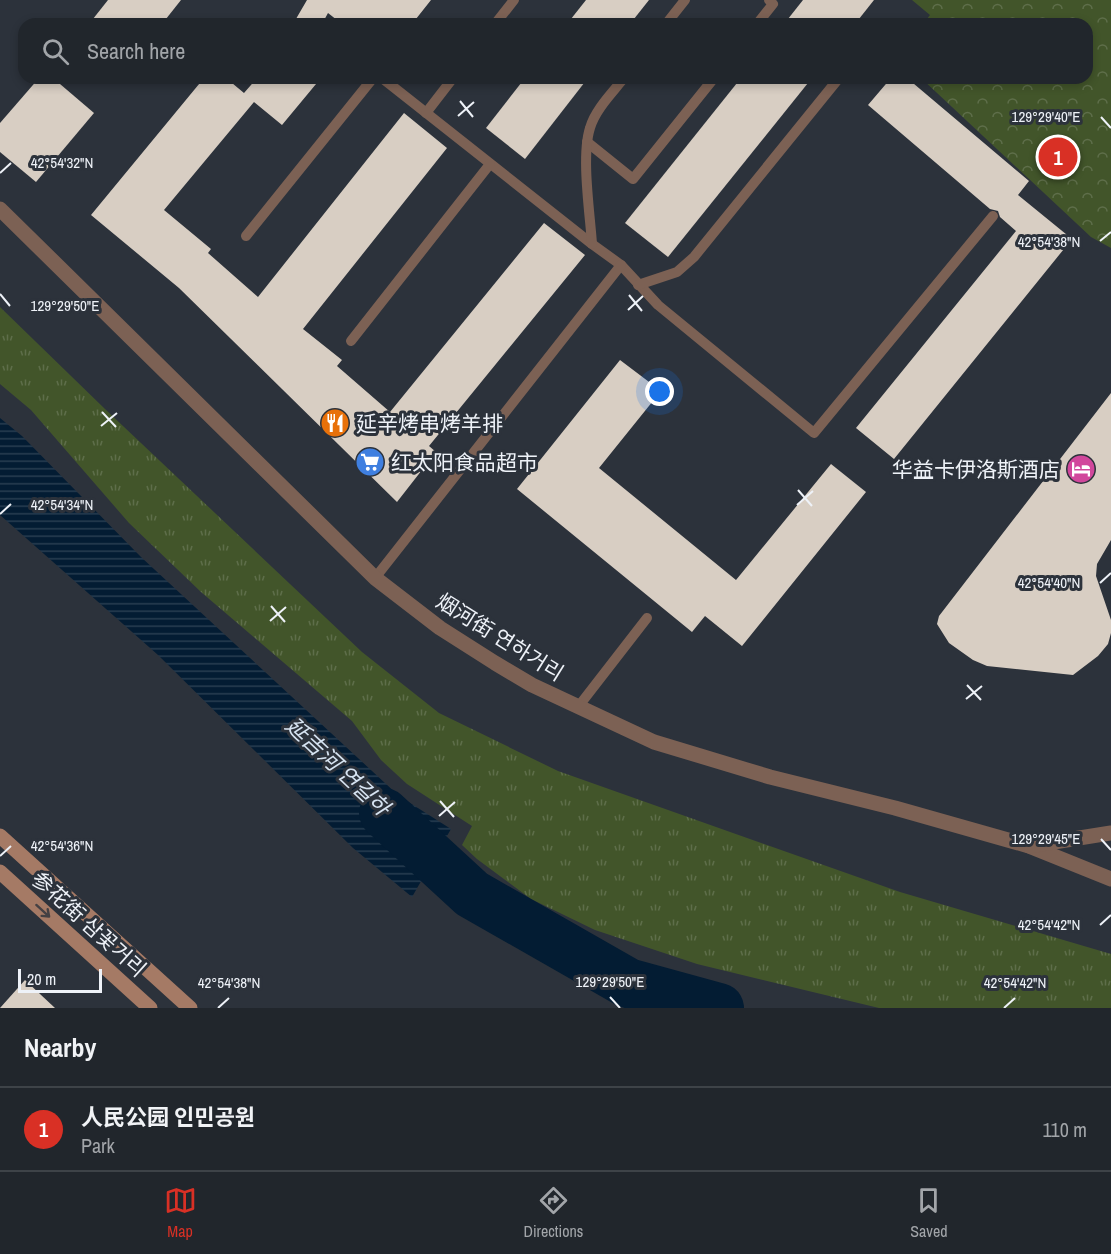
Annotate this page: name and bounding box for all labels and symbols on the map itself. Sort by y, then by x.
text: 129°29'40"E [1012,106,1080,127]
pin: 1 [1038,134,1078,180]
text: 42°54'32"N [31,152,93,173]
text: 42°54'38"N [1018,231,1080,252]
text: 129°29'50"E [31,295,99,316]
your location [645,377,674,406]
restaurant icon: 延辛烤串烤羊排 [319,407,351,439]
place label: 延辛烤串烤羊排 [356,409,503,438]
supermarket icon: 红太阳食品超市 [354,446,386,478]
place label: 红太阳食品超市 [391,448,538,477]
hotel icon: 华益卡伊洛斯酒店 [1065,453,1097,485]
place label: 华益卡伊洛斯酒店 [892,455,1060,484]
text: 42°54'34"N [31,494,93,515]
text: 42°54'40"N [1018,572,1080,593]
street label: 烟河街 연하거리 [431,586,569,688]
water label: 延吉河 연길하 [280,710,398,824]
text: 129°29'45"E [1012,828,1080,849]
text: 42°54'36"N [31,835,93,856]
street label: 参花街 삼꽃거리 [25,865,153,983]
one-way arrow [36,904,51,918]
text: 42°54'42"N [1018,914,1080,935]
scale bar [18,966,102,994]
text: 129°29'50"E [576,971,644,992]
text: 42°54'38"N [198,972,260,993]
text: 42°54'42"N [984,972,1046,993]

